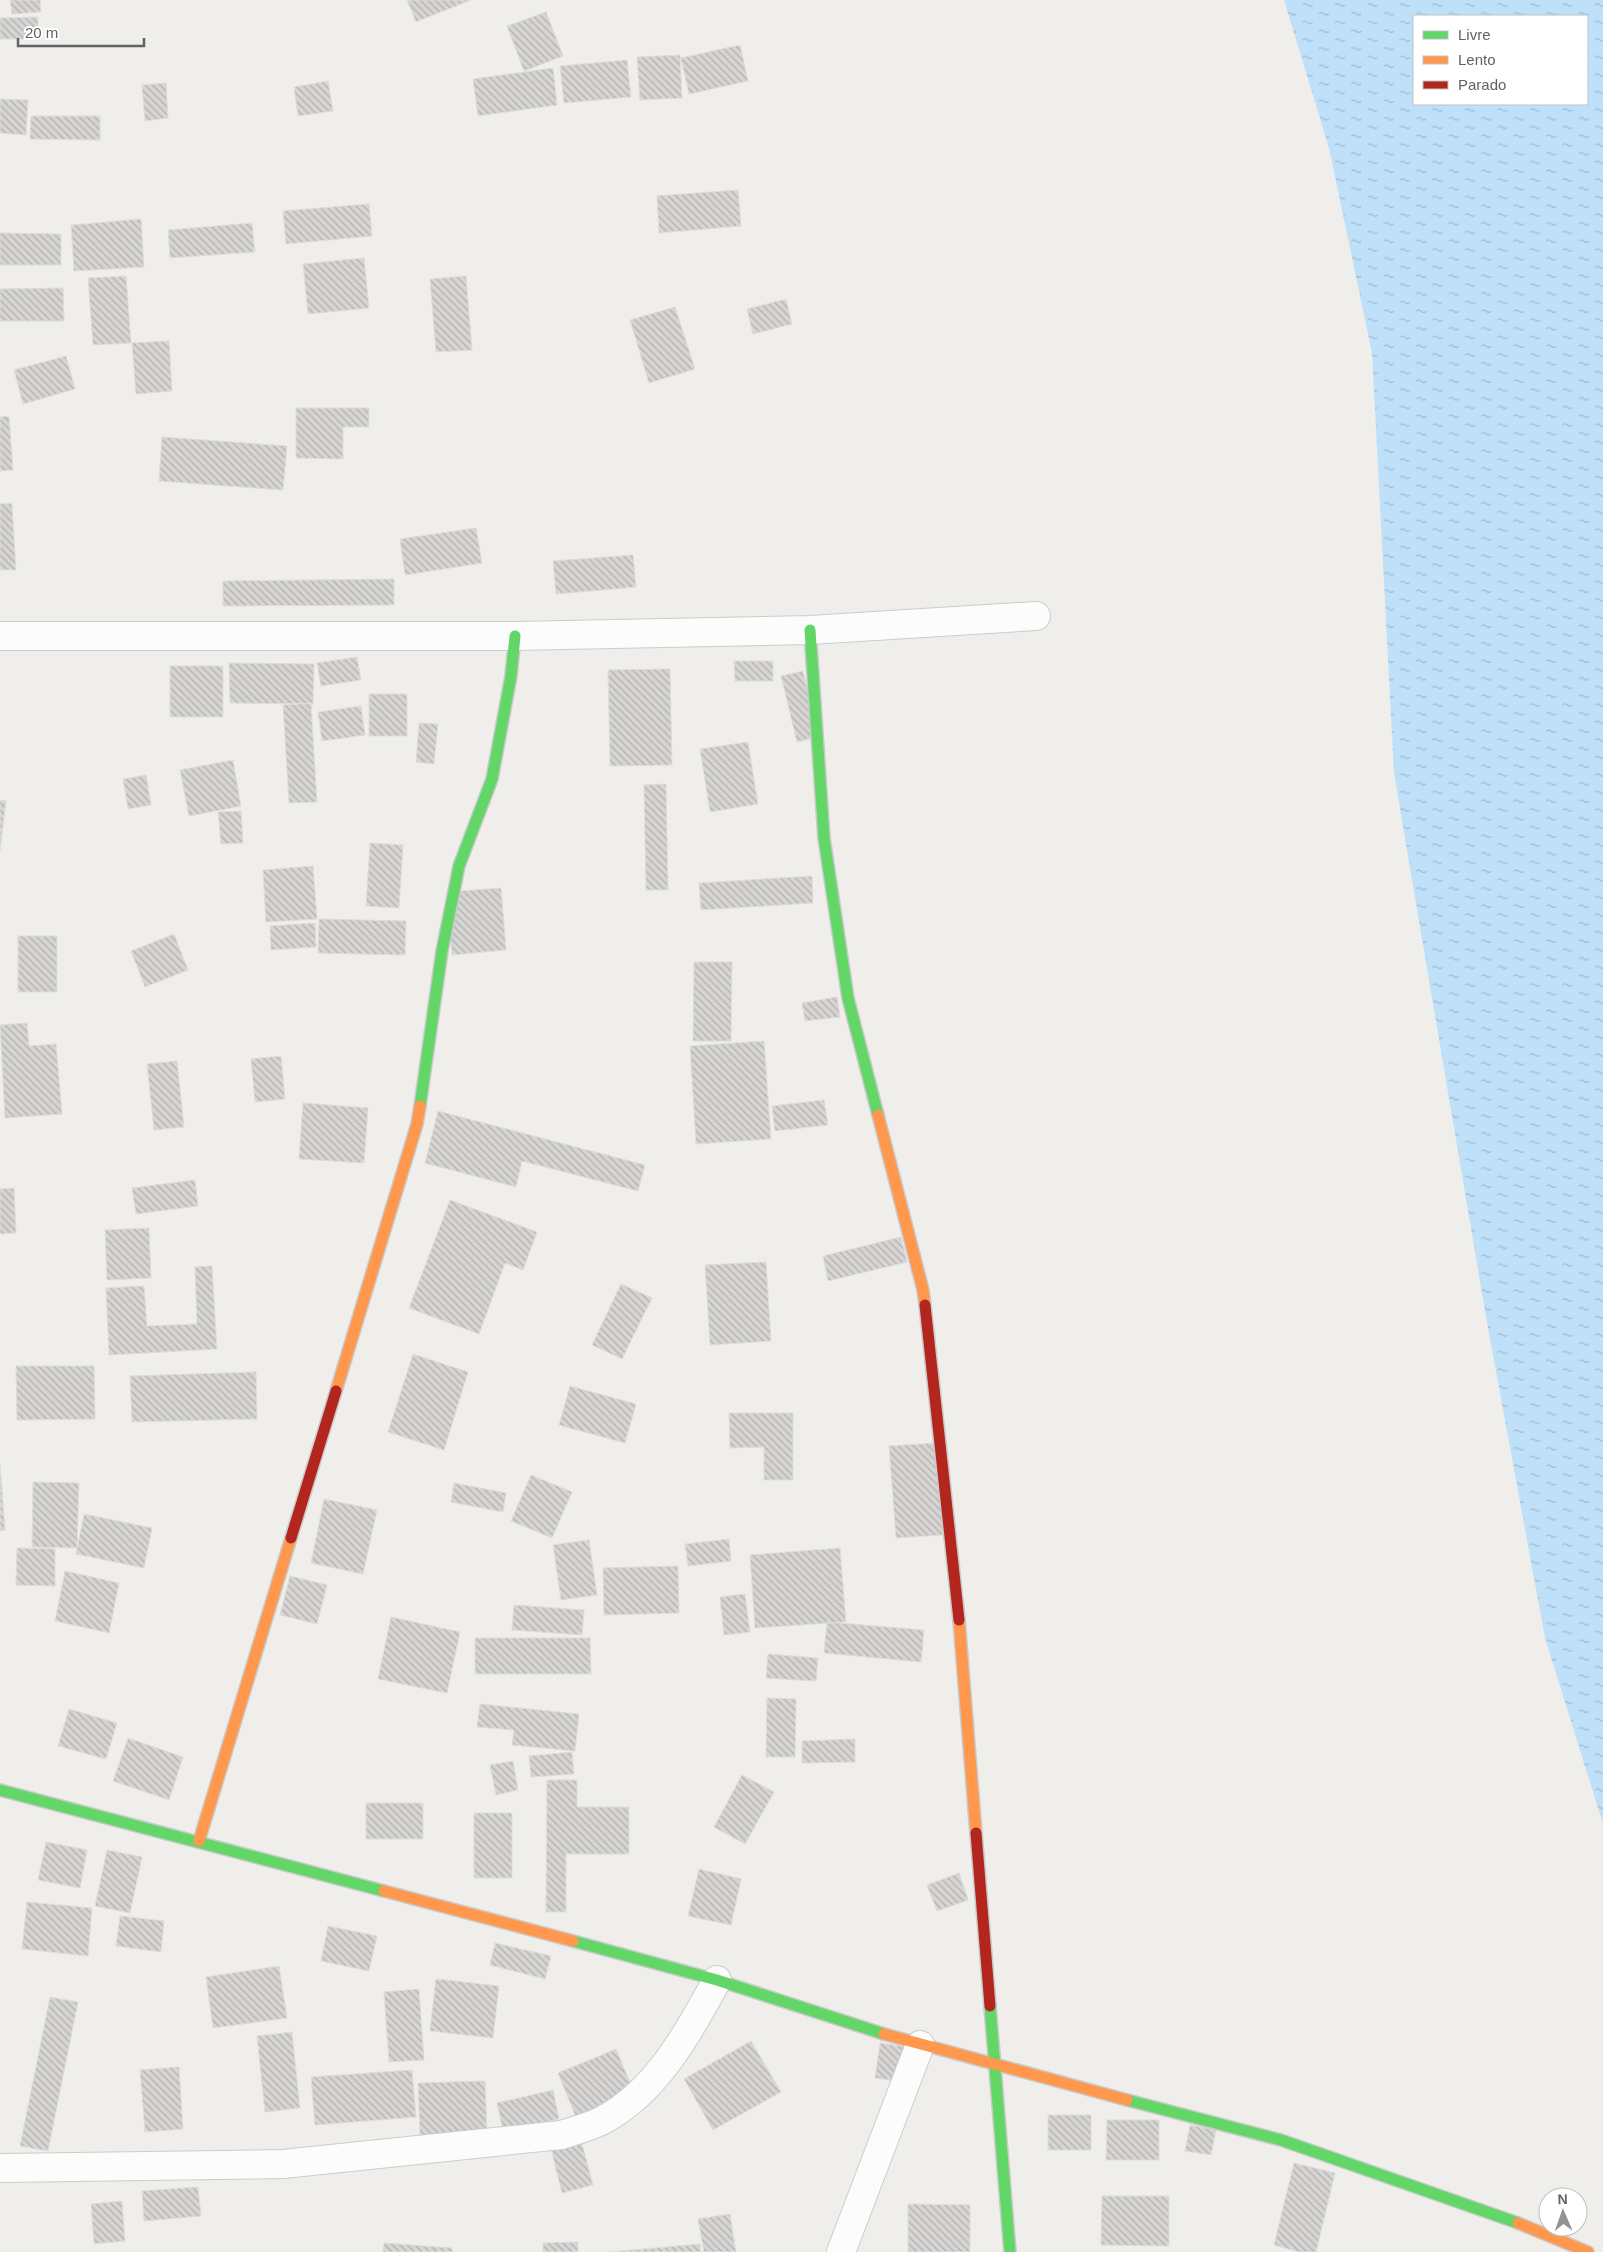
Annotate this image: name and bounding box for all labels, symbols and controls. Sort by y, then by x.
scale bar [18,15,144,47]
legend [1413,15,1588,105]
text: 20 m [25,24,58,41]
text: Livre [1458,26,1491,43]
text: Lento [1458,51,1496,68]
text: Parado [1458,76,1506,93]
north arrow [1538,2187,1588,2237]
text: N [1557,2191,1568,2207]

